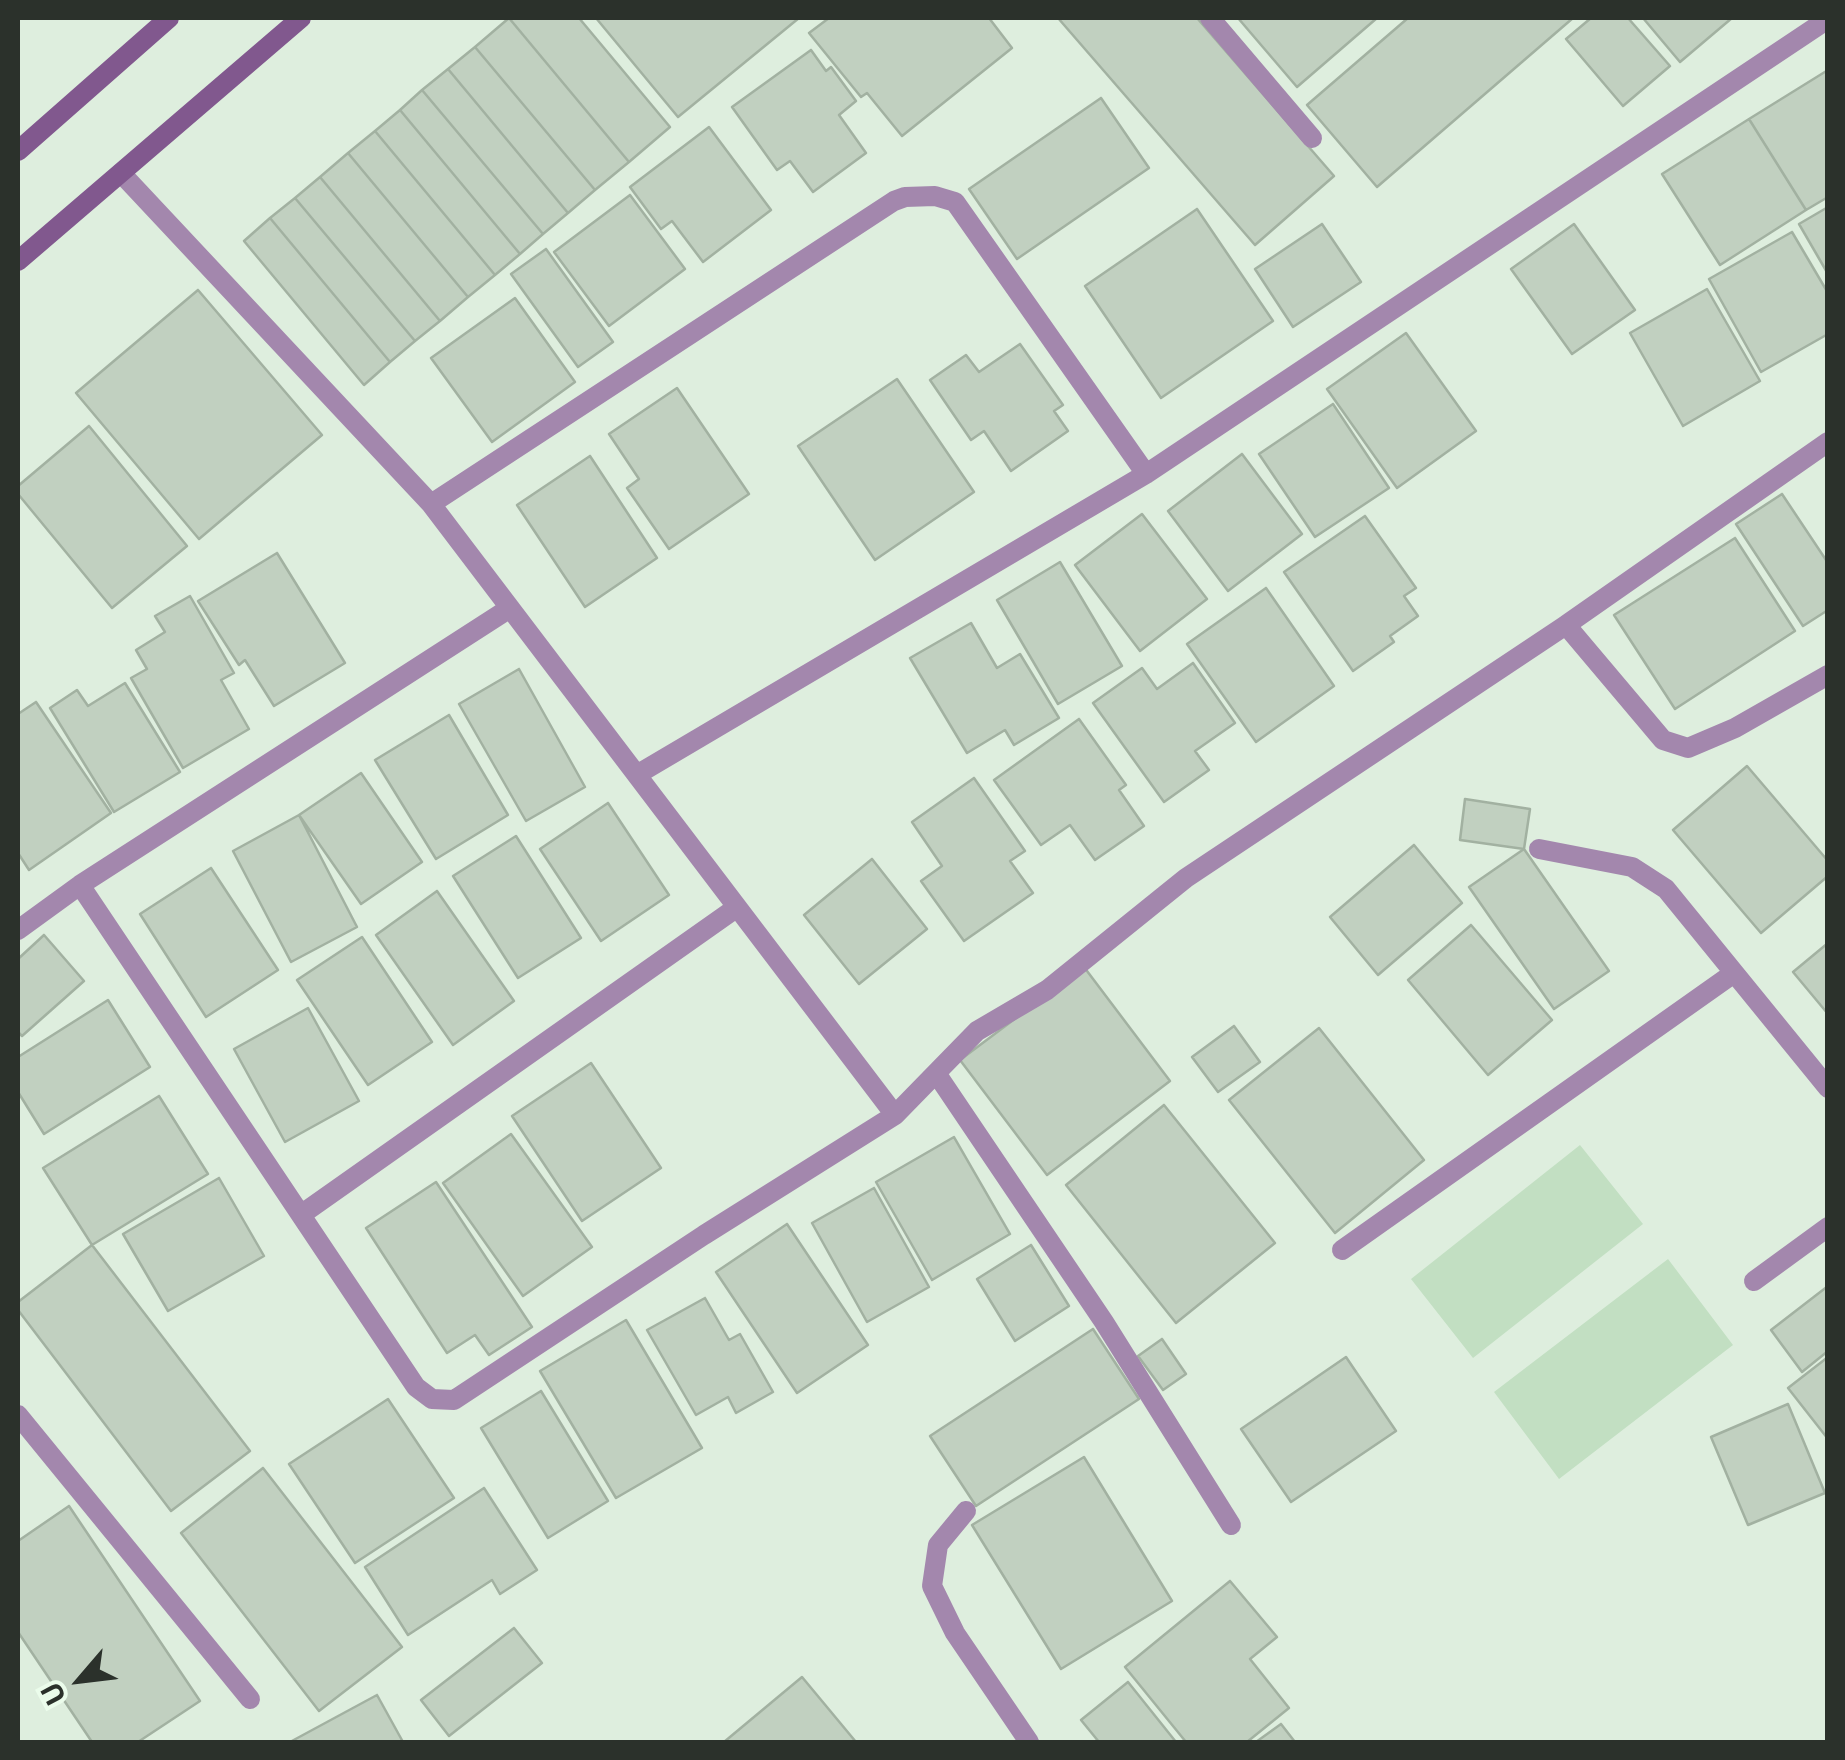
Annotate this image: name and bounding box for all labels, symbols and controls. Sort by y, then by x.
north arrow [30,1630,130,1730]
text: U [34,1678,72,1711]

